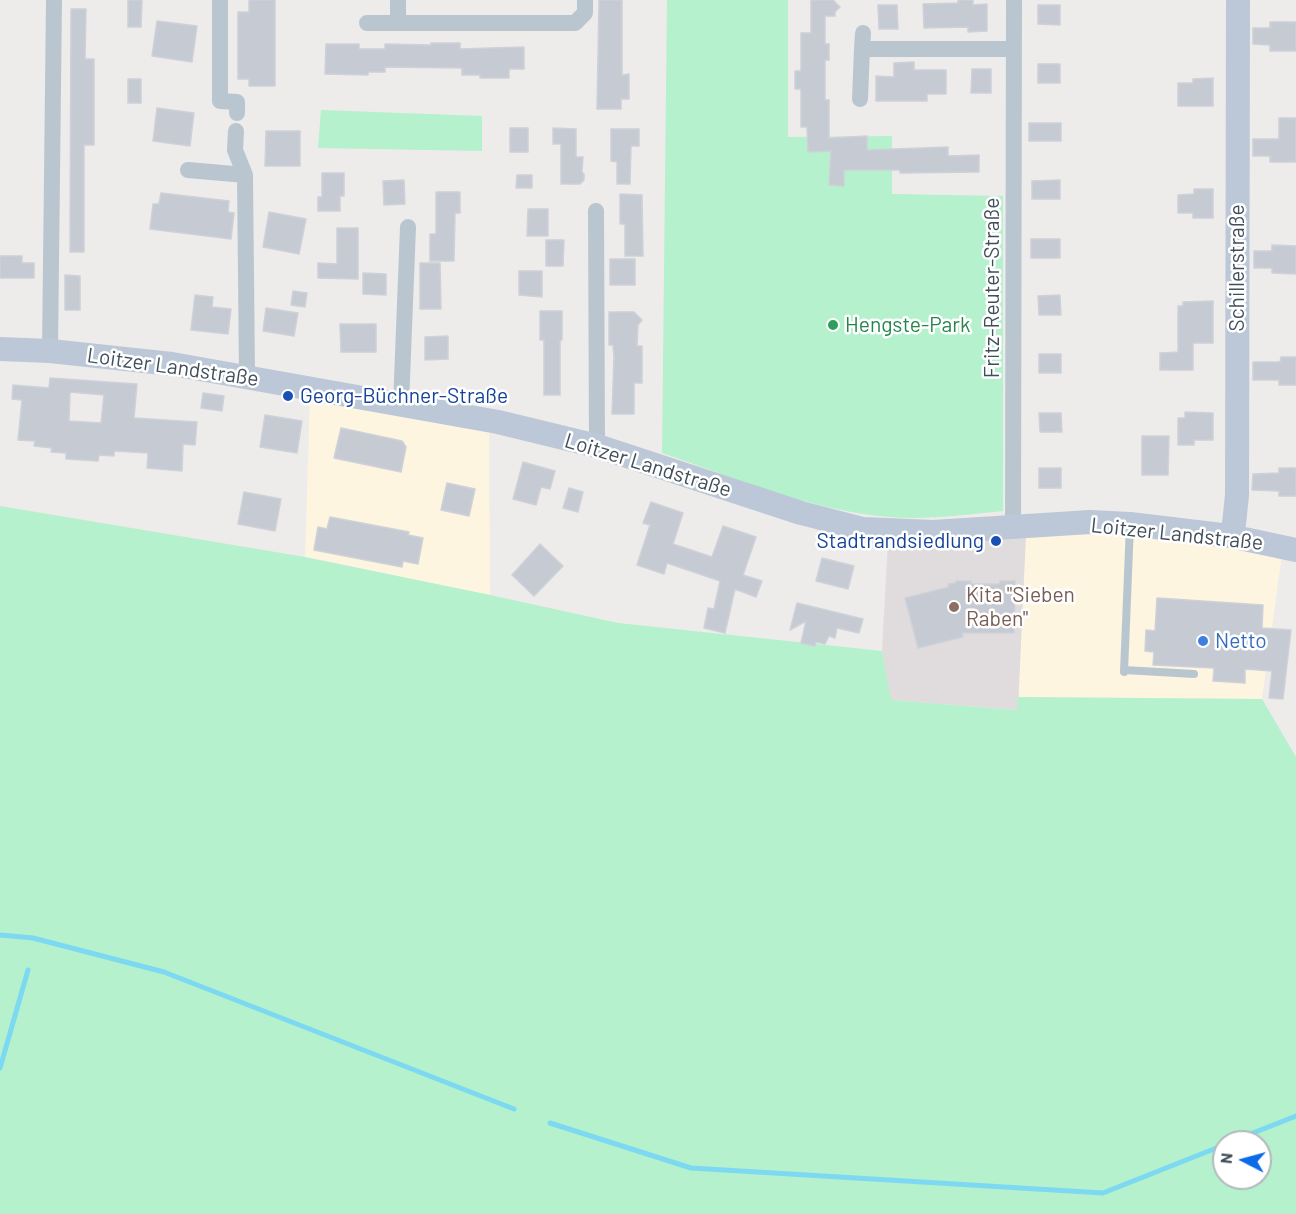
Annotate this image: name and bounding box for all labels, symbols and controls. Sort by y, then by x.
street label: Fritz-Reuter-Straße [979,198,1005,378]
street label: Schillerstraße [1224,204,1250,332]
place label: Hengste-Park [845,312,970,338]
marker: Hengste-Park [826,318,840,332]
street label: Loitzer Landstraße [86,342,260,392]
place label: Georg-Büchner-Straße [300,383,508,409]
marker: Georg-Büchner-Straße [281,389,295,403]
street label: Loitzer Landstraße [562,428,734,502]
street label: Loitzer Landstraße [1090,512,1264,556]
place label: Stadtrandsiedlung [817,528,984,554]
marker: Stadtrandsiedlung [989,534,1003,548]
place label: Kita "Sieben Raben" [966,582,1075,632]
marker: Kita "Sieben Raben" [947,600,961,614]
place label: Netto [1215,628,1267,654]
marker: Netto [1196,634,1210,648]
north arrow [1212,1130,1272,1190]
text: N [1216,1152,1236,1165]

